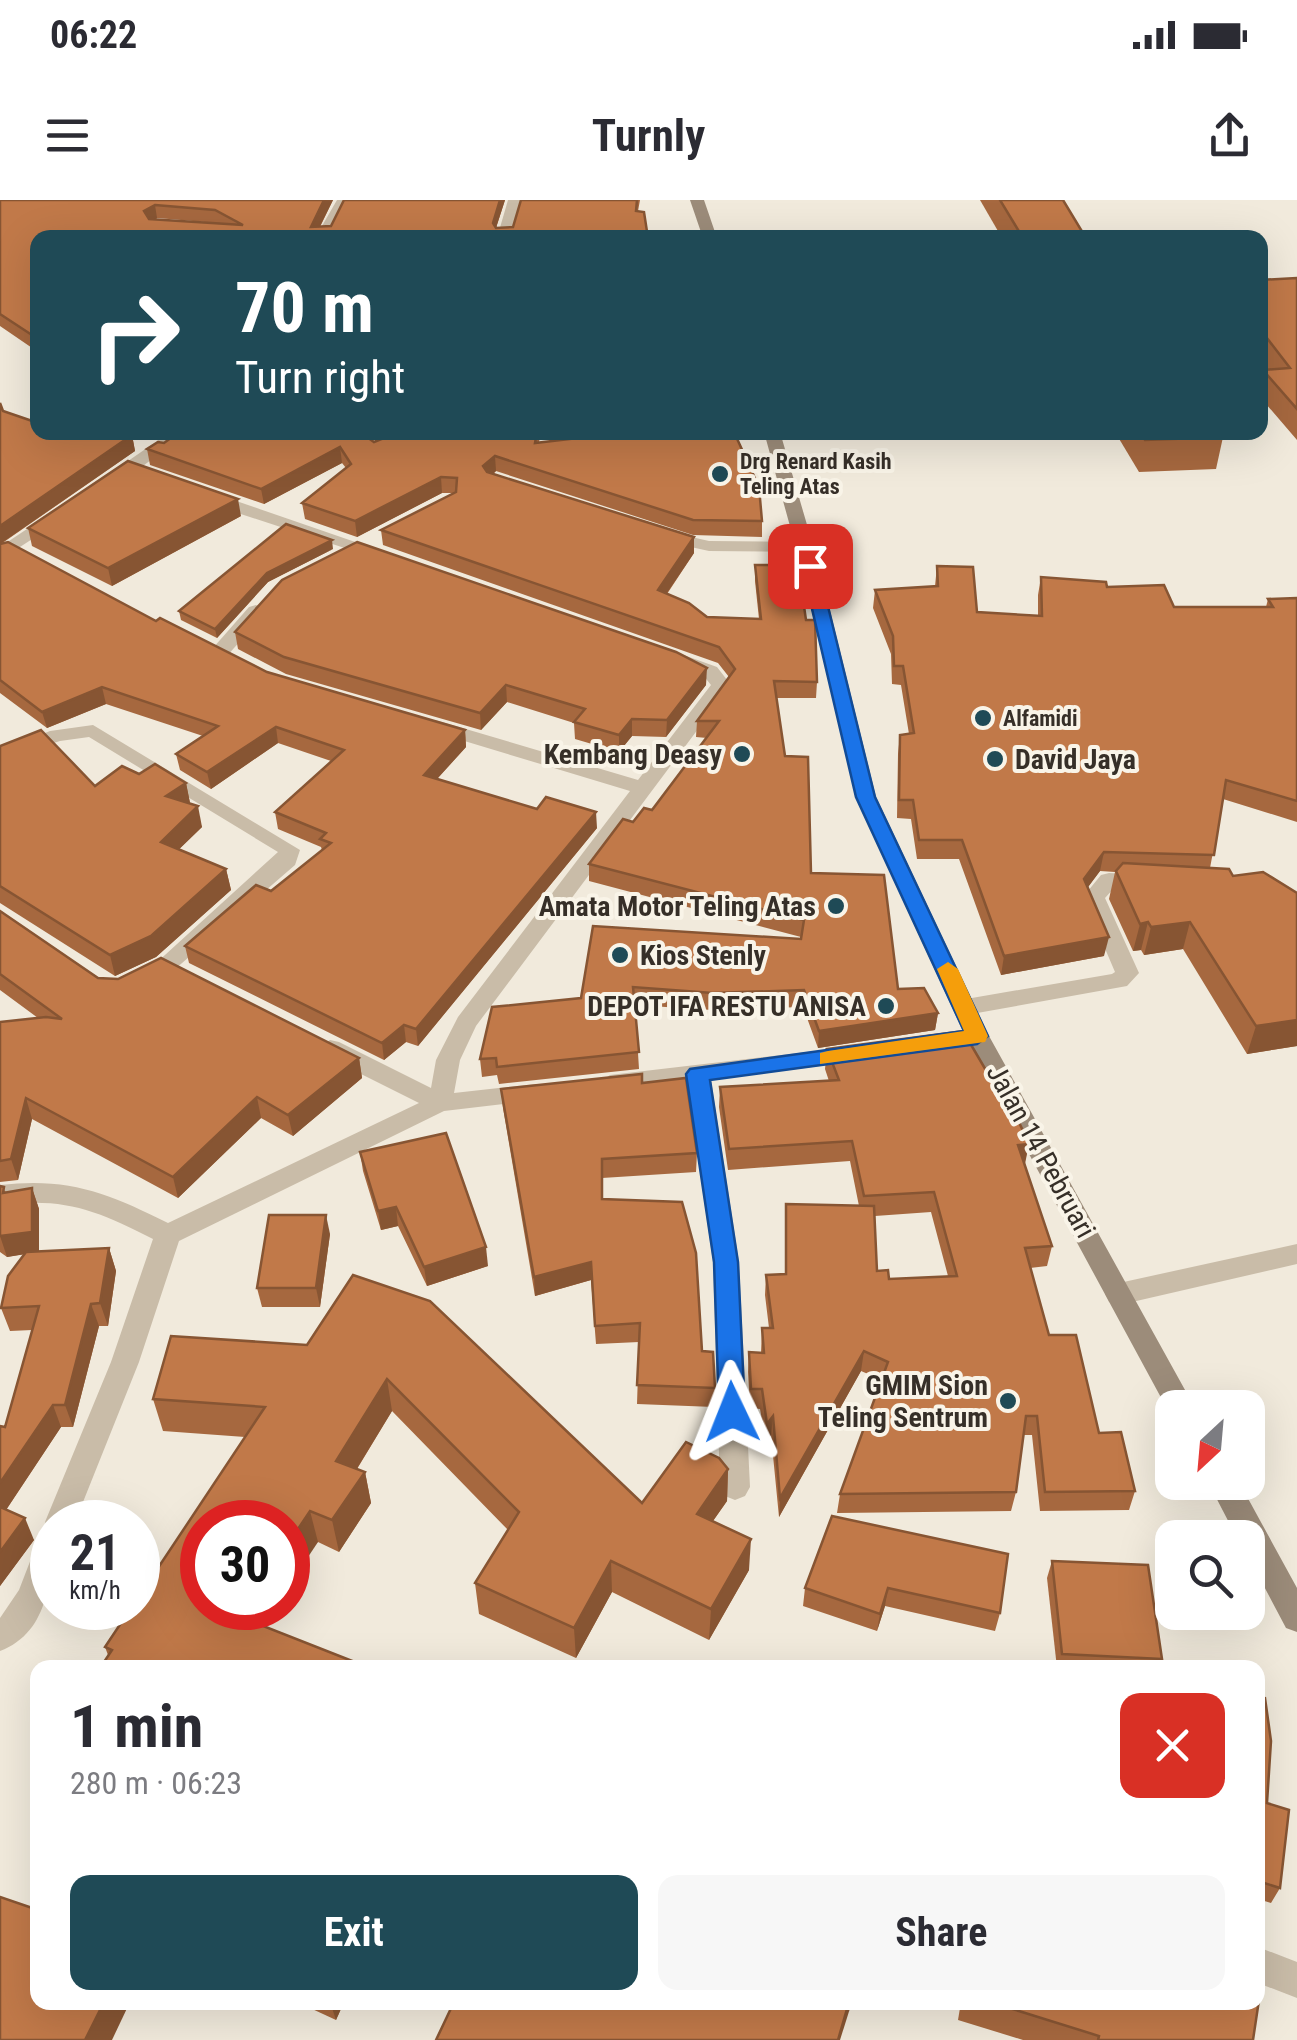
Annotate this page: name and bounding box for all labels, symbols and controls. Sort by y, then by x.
text: 06:22 [50,13,137,57]
icon: menu [40,108,95,163]
icon: share [1202,108,1257,163]
text: Turnly [592,109,705,162]
text: 70 m [235,267,374,349]
icon: right [70,270,200,400]
text: Turn right [235,351,405,404]
place label: Drg Renard Kasih Teling Atas [740,449,892,499]
marker: Drg Renard Kasih Teling Atas [709,463,731,485]
pin [768,524,853,609]
icon: arrive [783,539,838,594]
place label: Alfamidi [1003,706,1078,731]
marker: Alfamidi [972,707,994,729]
place label: Kembang Deasy [544,738,723,771]
marker: Kembang Deasy [731,743,753,765]
place label: David Jaya [1015,743,1136,776]
marker: David Jaya [984,748,1006,770]
place label: Amata Motor Teling Atas [539,890,816,923]
marker: Amata Motor Teling Atas [825,895,847,917]
place label: Kios Stenly [640,939,767,972]
marker: Kios Stenly [609,944,631,966]
place label: DEPOT IFA RESTU ANISA [587,990,866,1023]
marker: DEPOT IFA RESTU ANISA [875,995,897,1017]
street label: Jalan 14 Pebruari [980,1058,1102,1244]
position arrow [680,1360,784,1464]
place label: GMIM Sion Teling Sentrum [818,1369,988,1434]
marker: GMIM Sion Teling Sentrum [997,1390,1019,1412]
north arrow [1155,1390,1265,1500]
map controls [1155,1390,1265,1630]
speed limit sign: 30 [180,1500,310,1630]
button: search [1155,1520,1265,1630]
text: 21 [70,1524,120,1582]
text: km/h [69,1576,121,1605]
text: 1 min [70,1691,203,1762]
button: close [1120,1693,1225,1798]
text: 280 m · 06:23 [70,1764,242,1802]
button: Exit [70,1875,638,1990]
button: Share [658,1875,1225,1990]

